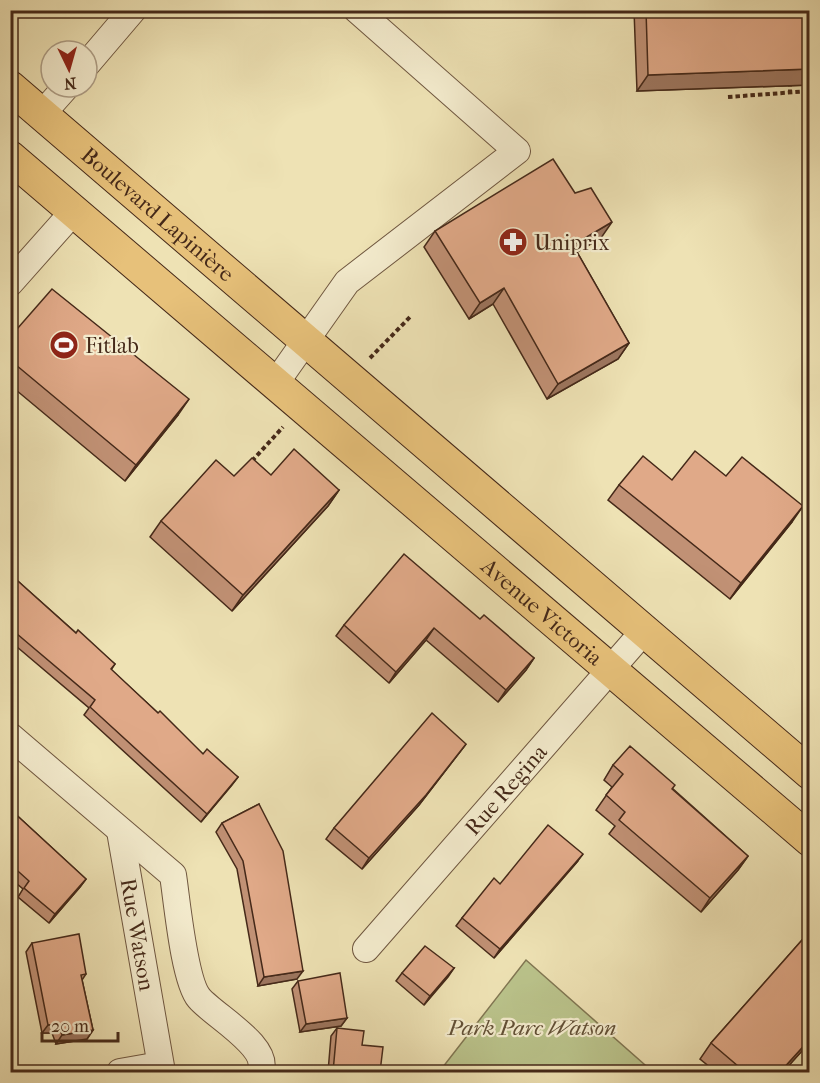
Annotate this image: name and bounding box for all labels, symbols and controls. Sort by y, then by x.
north arrow [39,39,99,99]
text: N [63,73,77,94]
street label: Boulevard Lapinière [76,142,239,287]
pharmacy icon: Uniprix [497,226,529,258]
place label: Uniprix [534,230,610,256]
sports icon: Fitlab [48,329,80,361]
place label: Fitlab [85,333,139,359]
street label: Avenue Victoria [475,553,608,672]
street label: Rue Regina [460,739,553,841]
street label: Rue Watson [114,876,160,993]
scale bar [42,1005,118,1043]
park label: Park Parc Watson [447,1015,616,1041]
text: 20 m [51,1016,89,1037]

